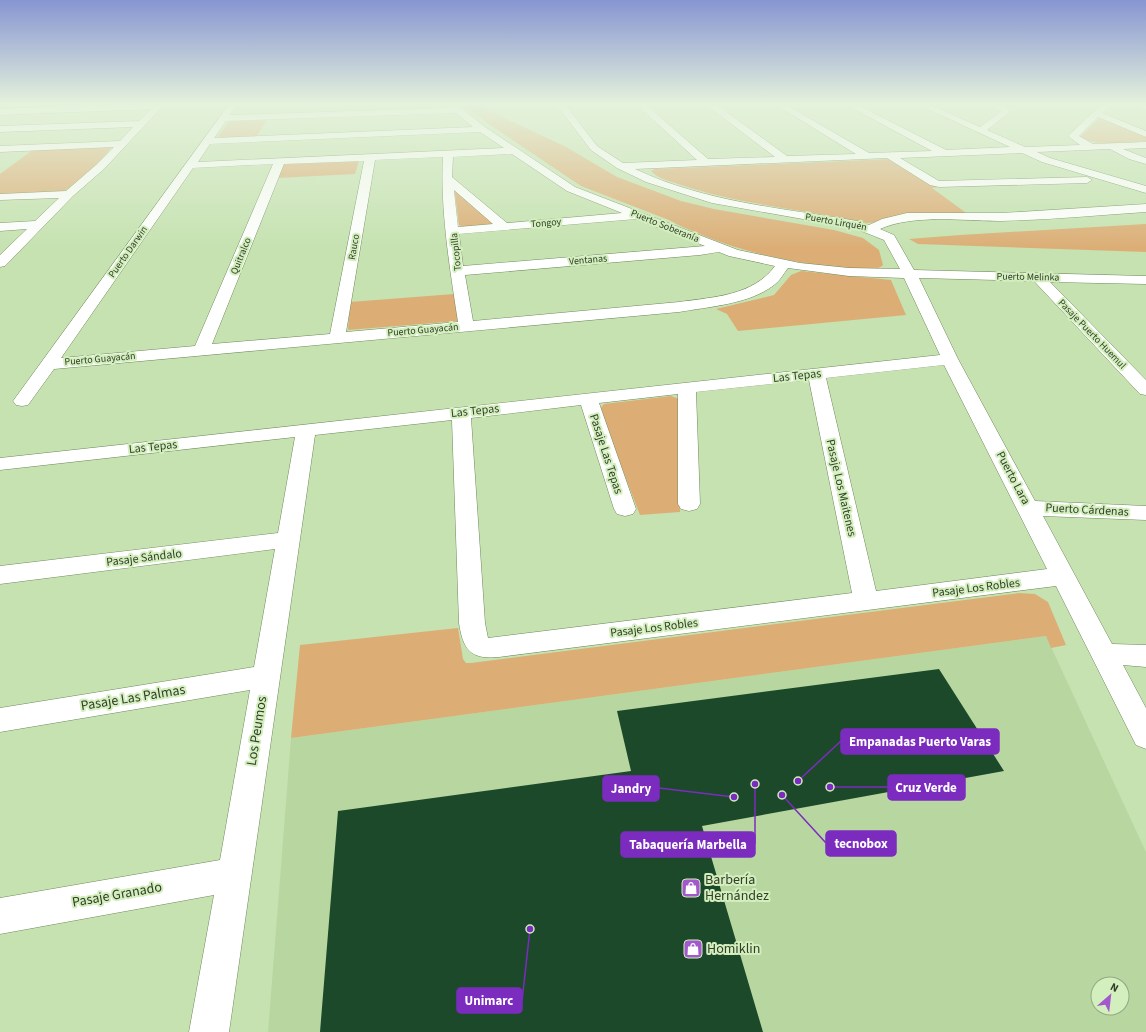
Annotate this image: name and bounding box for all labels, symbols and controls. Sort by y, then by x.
street label: Puerto Soberanía [629,206,701,246]
street label: Puerto Lirquén [804,210,868,234]
street label: Tongoy [530,215,562,231]
street label: Puerto Darwin [105,223,151,281]
street label: Tocopilla [447,232,465,272]
street label: Rauco [345,233,363,261]
street label: Quitralco [227,236,255,276]
street label: Ventanas [568,251,608,269]
street label: Puerto Melinka [996,269,1060,285]
street label: Pasaje Puerto Huemul [1055,296,1129,372]
street label: Puerto Guayacán [387,320,459,340]
street label: Puerto Guayacán [64,349,136,369]
street label: Las Tepas [772,365,822,387]
street label: Las Tepas [450,400,500,422]
street label: Pasaje Las Tepas [585,412,627,496]
street label: Las Tepas [128,436,178,458]
street label: Pasaje Los Maitenes [822,438,860,538]
street label: Puerto Lara [992,448,1034,508]
street label: Puerto Cárdenas [1045,499,1129,521]
street label: Pasaje Sándalo [105,545,183,571]
street label: Pasaje Los Robles [931,574,1021,602]
street label: Pasaje Los Robles [609,614,699,642]
street label: Pasaje Las Palmas [79,680,187,716]
street label: Los Peumos [242,695,272,767]
callout: Empanadas Puerto Varas [841,729,999,754]
text: Empanadas Puerto Varas [849,733,991,751]
callout: Cruz Verde [888,775,965,800]
callout: Jandry [603,776,659,801]
text: Cruz Verde [895,779,957,797]
text: Jandry [611,780,651,798]
callout: tecnobox [826,831,896,856]
callout: Tabaquería Marbella [621,832,755,857]
text: tecnobox [834,835,888,853]
text: Tabaquería Marbella [629,836,747,854]
place label: Barbería Hernández [705,870,769,906]
street label: Pasaje Granado [71,877,163,913]
shop icon: Barbería Hernández [680,877,702,899]
shop icon: Homiklin [682,938,704,960]
place label: Homiklin [707,939,760,959]
north arrow [1090,976,1130,1016]
text: N [1108,979,1121,996]
callout: Unimarc [457,988,522,1013]
text: Unimarc [465,992,513,1010]

